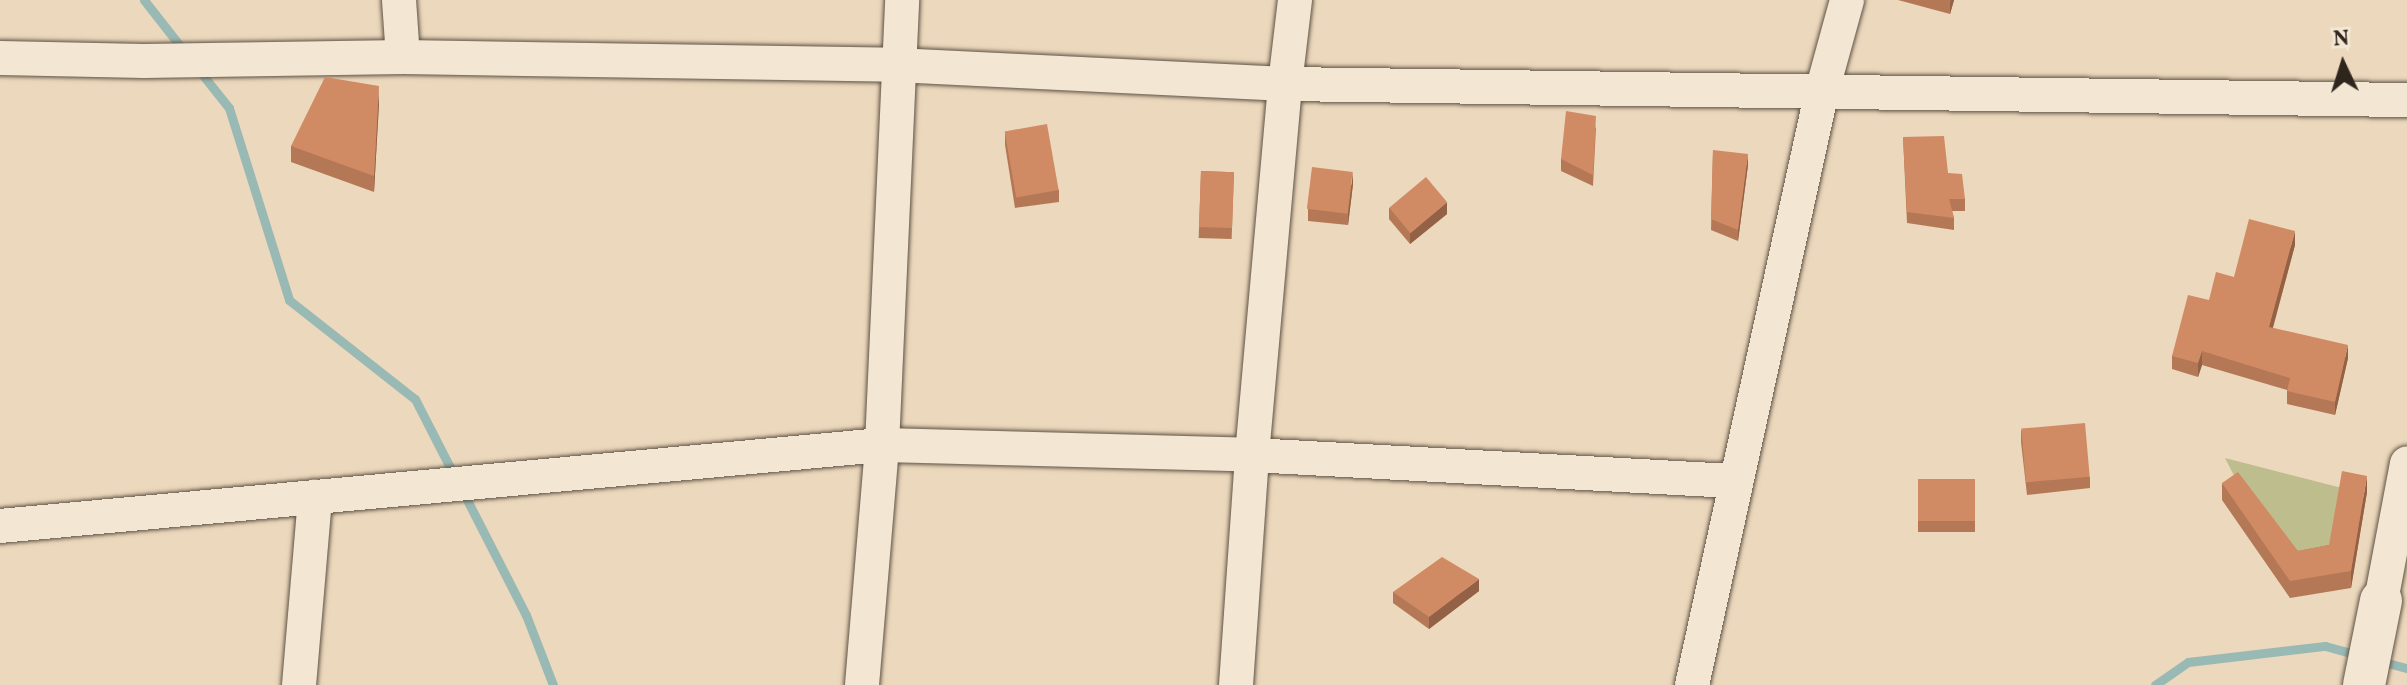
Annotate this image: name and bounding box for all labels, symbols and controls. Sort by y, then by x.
north arrow [2303,24,2383,104]
text: N [2332,24,2350,56]

